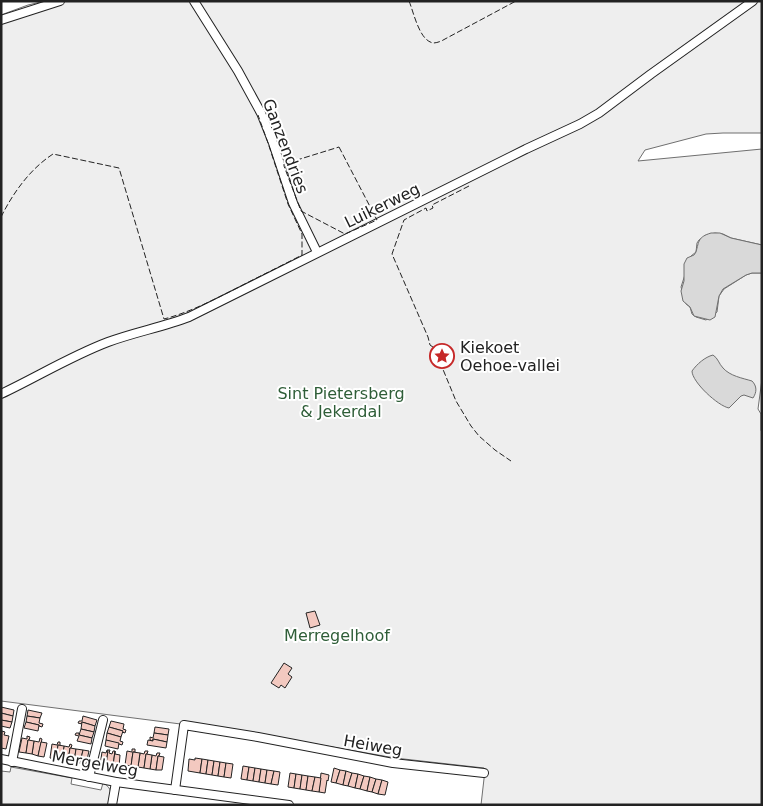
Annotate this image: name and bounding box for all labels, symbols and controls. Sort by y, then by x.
street label: Ganzendries [259,96,312,196]
street label: Luikerweg [341,179,423,232]
place label: Kiekoet Oehoe-vallei [460,338,560,375]
place icon: Kiekoet Oehoe-vallei [429,343,455,369]
park label: Sint Pietersberg & Jekerdal [277,384,405,421]
park label: Merregelhoof [284,626,390,645]
street label: Heiweg [342,731,404,760]
street label: Mergelweg [50,747,140,780]

